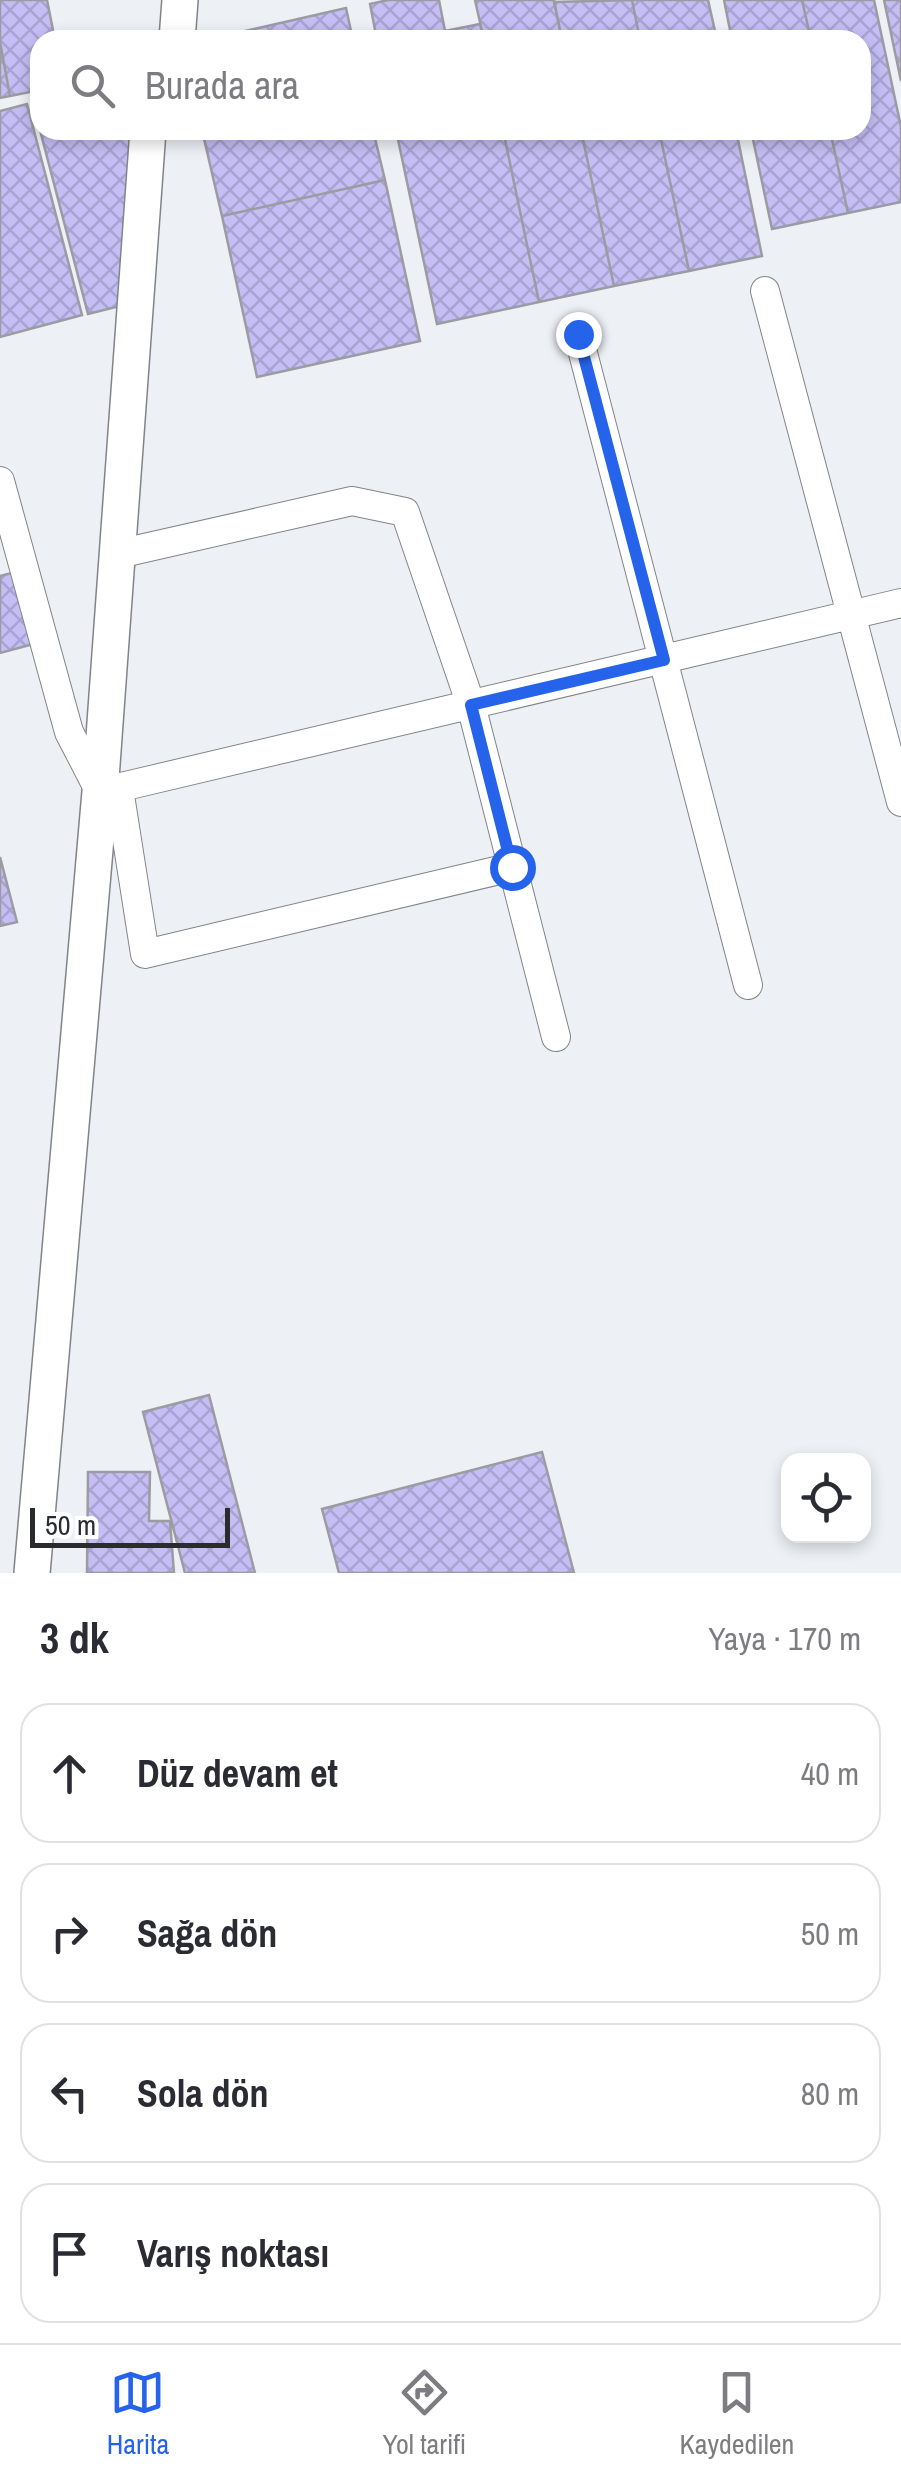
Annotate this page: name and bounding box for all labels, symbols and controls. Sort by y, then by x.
search box [30,30,871,140]
icon: search [65,58,120,113]
text: Burada ara [145,60,299,111]
route end [556,312,602,358]
route start [490,845,536,891]
map controls [781,1453,871,1543]
button: locate [781,1453,871,1543]
scale bar [30,1503,230,1548]
text: 50 m [45,1506,96,1544]
text: 3 dk [40,1610,109,1666]
text: Yaya · 170 m [708,1617,861,1660]
icon: ahead [42,1746,97,1801]
text: Düz devam et [137,1748,338,1799]
text: 40 m [801,1752,859,1795]
icon: right [42,1906,97,1961]
text: Sağa dön [137,1908,277,1959]
text: 50 m [801,1912,859,1955]
icon: left [42,2066,97,2121]
text: Sola dön [137,2068,269,2119]
text: 80 m [801,2072,859,2115]
icon: arrive [42,2226,97,2281]
text: Varış noktası [137,2228,329,2279]
tab: Harita [107,2365,169,2463]
tab: Yol tarifi [382,2365,466,2463]
tab: Kaydedilen [679,2365,794,2463]

